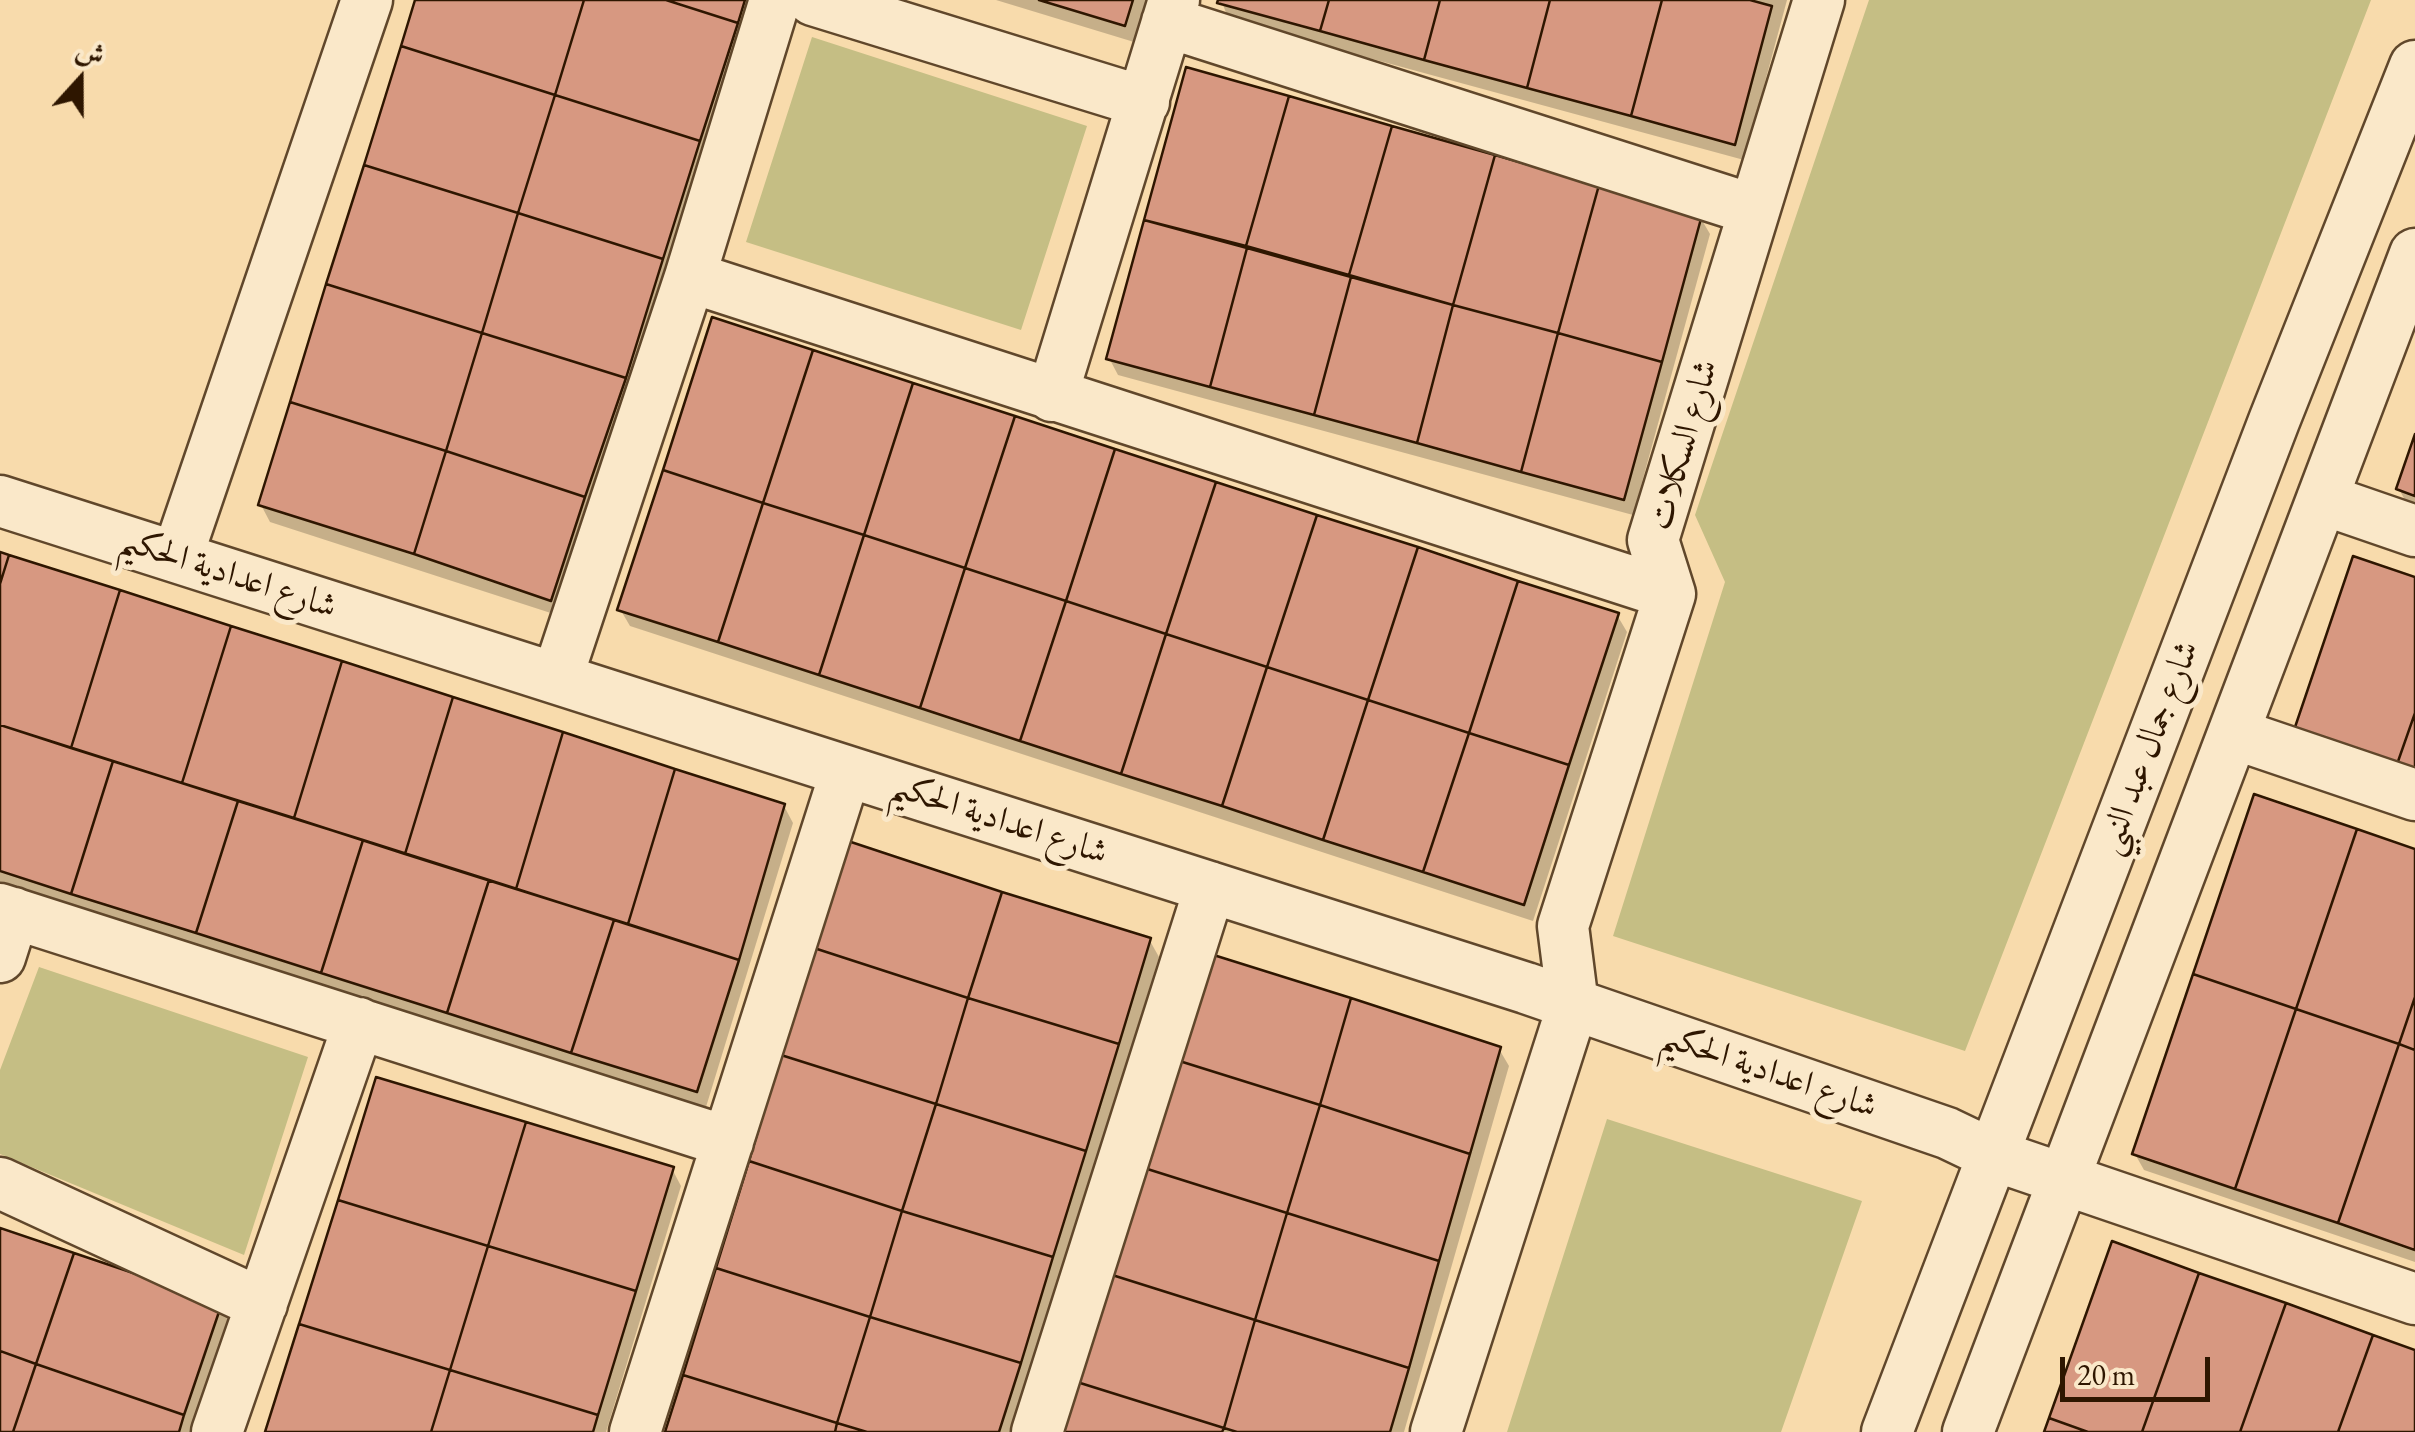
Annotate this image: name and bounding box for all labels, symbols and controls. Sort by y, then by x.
north arrow [30,30,130,130]
text: ش [71,30,110,74]
street label: شارع السكلات [1640,355,1728,535]
street label: شارع اعدادية الحكيم [114,519,342,629]
street label: شارع جمال عبد النبي [2089,635,2209,861]
street label: شارع اعدادية الحكيم [885,765,1113,875]
street label: شارع اعدادية الحكيم [1656,1015,1882,1129]
scale bar [2065,1337,2215,1399]
text: 20 m [2077,1355,2135,1394]

